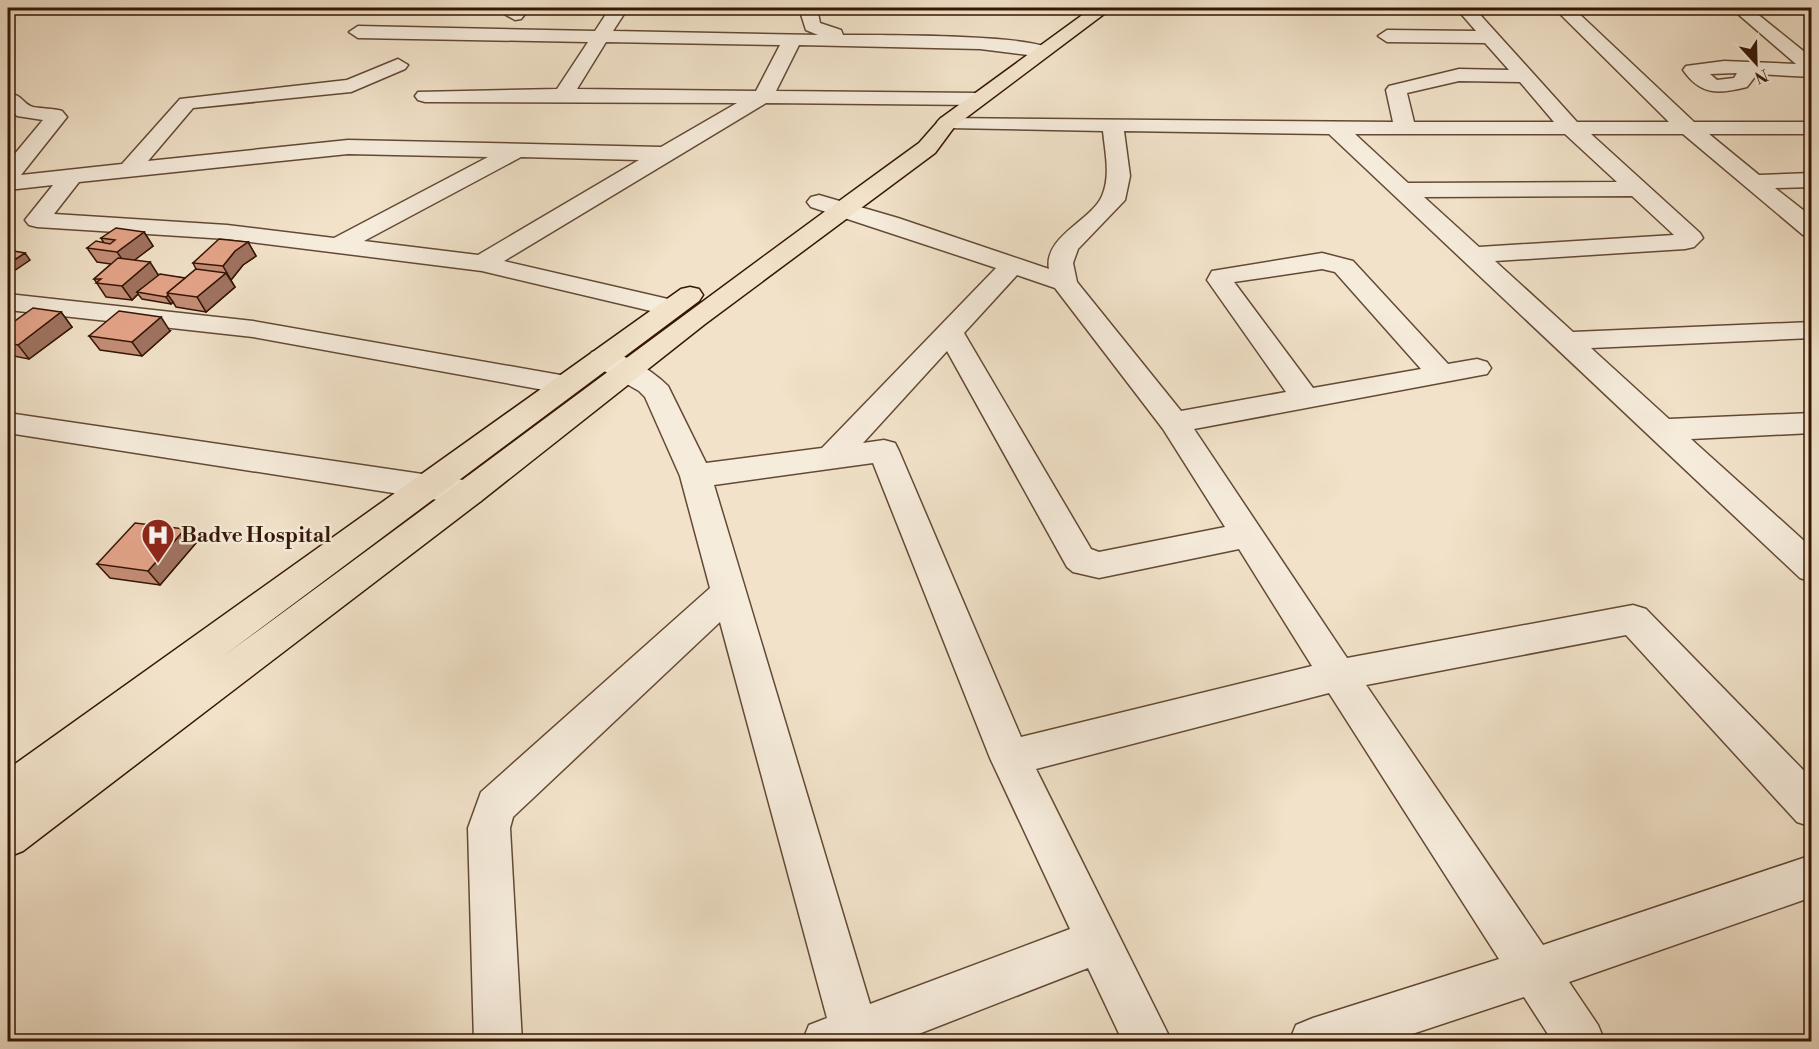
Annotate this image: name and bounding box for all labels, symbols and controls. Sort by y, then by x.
north arrow [1726,33,1786,93]
text: N [1751,64,1771,88]
hospital icon: Badve Hospital [140,517,176,564]
place label: Badve Hospital [181,523,331,549]

